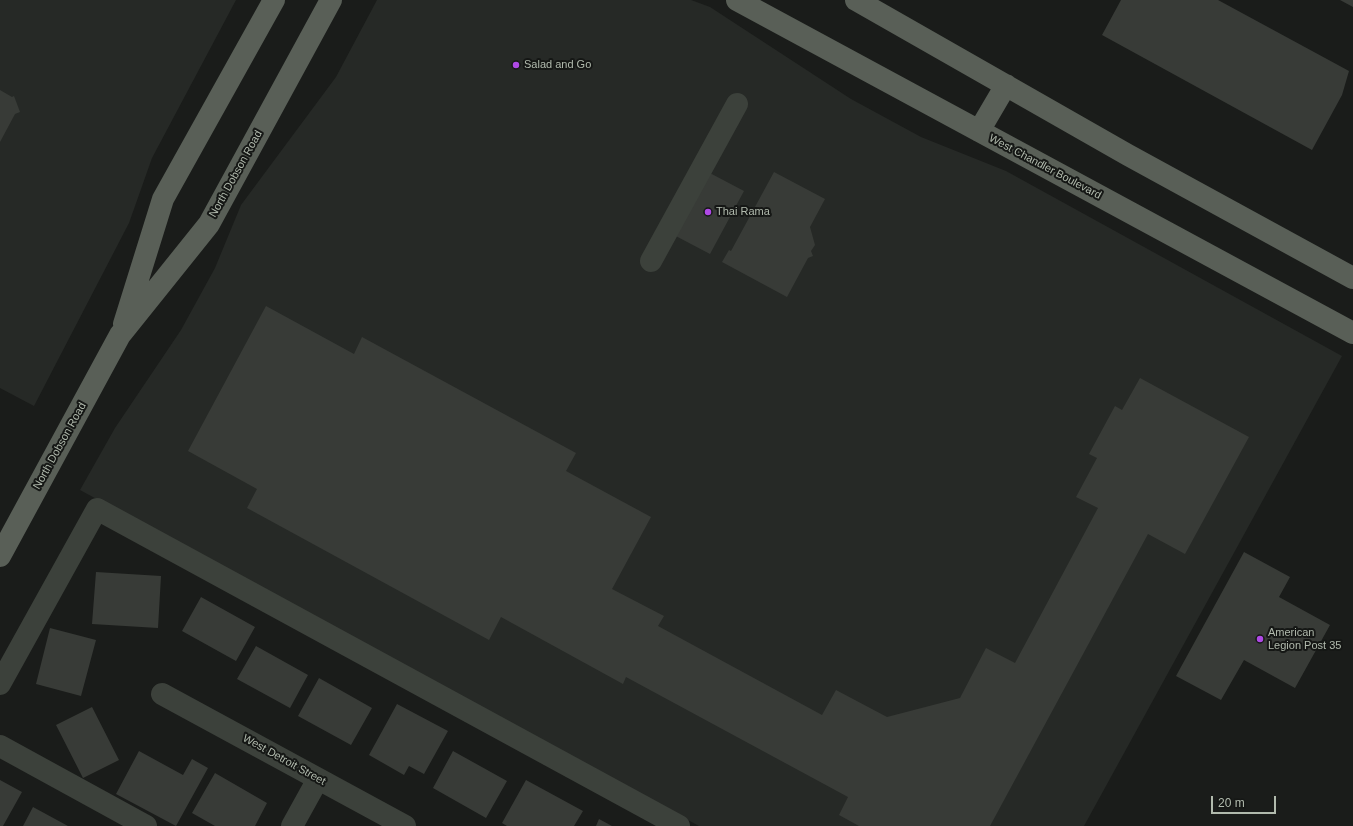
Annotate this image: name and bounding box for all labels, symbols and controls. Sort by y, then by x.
place label: Salad and Go [524,58,591,72]
marker: Salad and Go [511,60,521,70]
street label: North Dobson Road [207,128,265,220]
street label: West Chandler Boulevard [987,132,1103,202]
place label: Thai Rama [716,205,770,219]
marker: Thai Rama [703,207,713,217]
street label: North Dobson Road [31,400,89,492]
place label: American Legion Post 35 [1268,626,1341,652]
marker: American Legion Post 35 [1255,634,1265,644]
street label: West Detroit Street [240,732,328,788]
scale bar [1213,788,1278,814]
text: 20 m [1218,796,1245,810]

